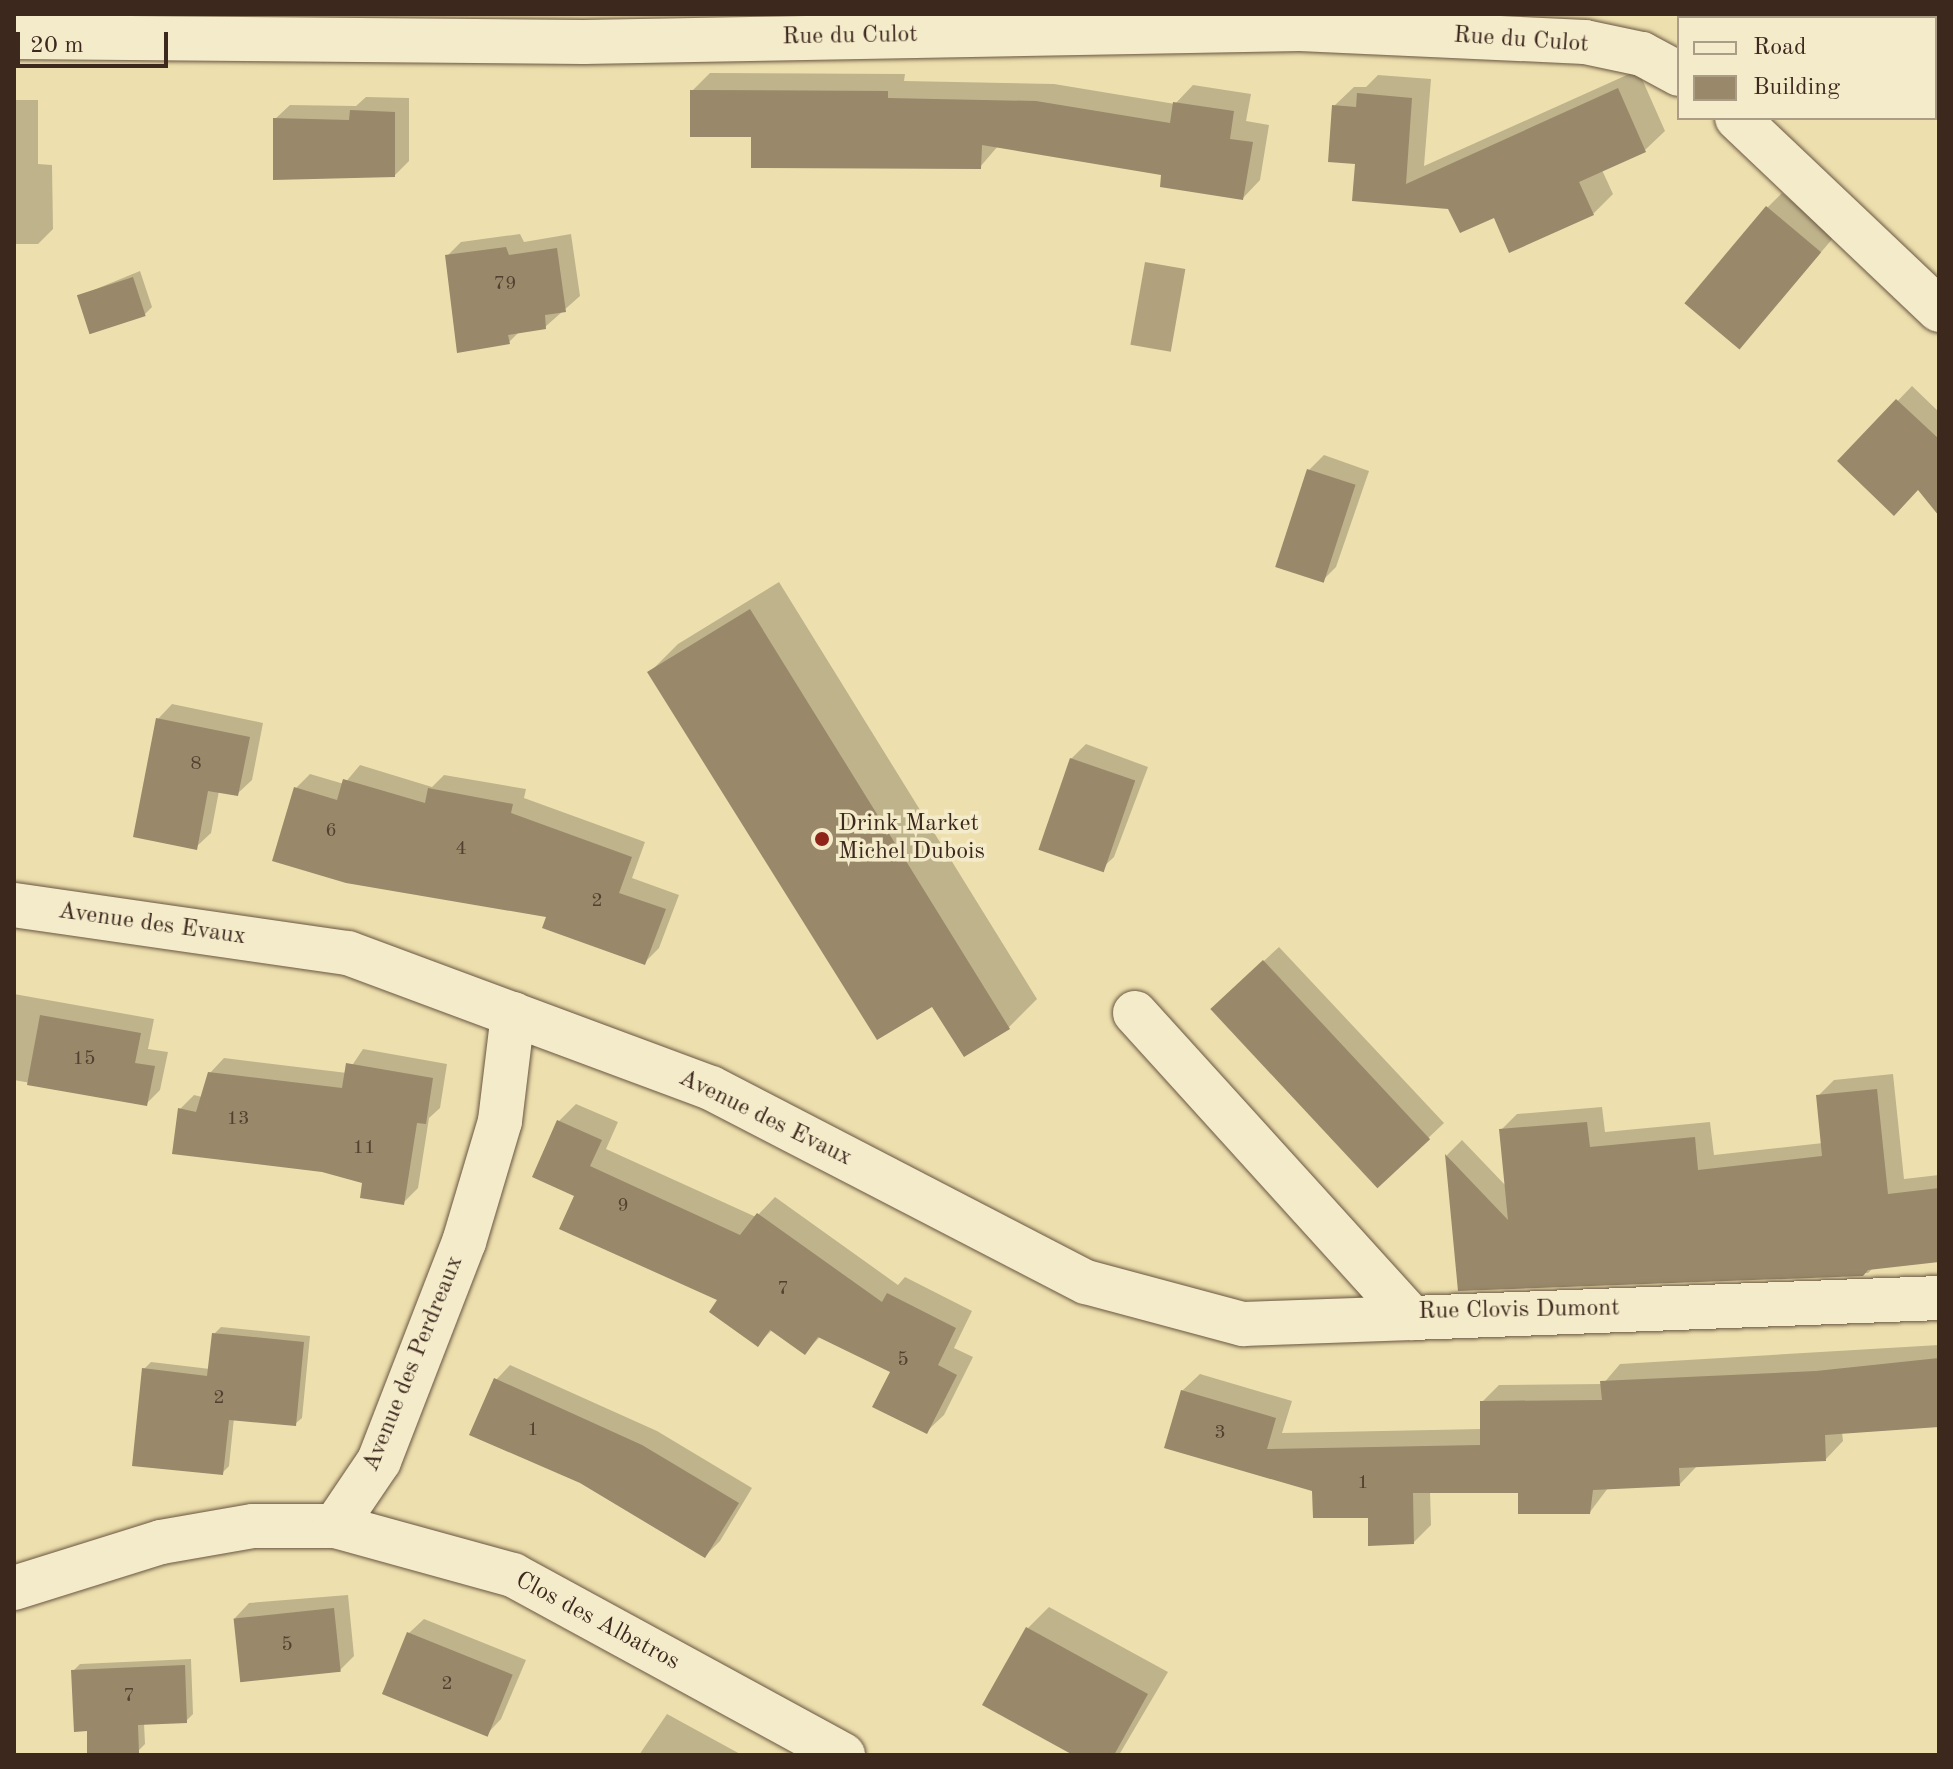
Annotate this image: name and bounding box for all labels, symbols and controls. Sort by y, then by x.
scale bar [20,16,172,66]
legend [1677,16,1937,120]
street label: Rue du Culot [782,21,918,53]
street label: Rue du Culot [1452,22,1590,60]
text: 20 m [30,34,84,58]
text: Road [1753,36,1806,60]
text: Building [1753,76,1840,100]
house number: 79 [493,272,517,296]
house number: 8 [190,752,202,776]
place label: Drink Market Michel Dubois [838,811,985,867]
house number: 6 [325,819,337,843]
marker: Drink Market Michel Dubois [813,830,831,848]
house number: 4 [455,837,467,861]
house number: 2 [591,889,603,913]
street label: Avenue des Evaux [56,898,248,952]
house number: 15 [72,1047,96,1071]
street label: Avenue des Evaux [674,1065,856,1173]
house number: 13 [226,1107,250,1131]
house number: 11 [352,1136,376,1160]
house number: 9 [617,1194,629,1218]
street label: Avenue des Perdreaux [358,1252,470,1476]
house number: 7 [777,1277,789,1301]
street label: Rue Clovis Dumont [1418,1295,1620,1327]
house number: 5 [897,1348,909,1372]
house number: 2 [213,1386,225,1410]
house number: 1 [527,1418,539,1442]
house number: 3 [1214,1421,1226,1445]
house number: 1 [1357,1471,1369,1495]
street label: Clos des Albatros [510,1567,684,1677]
house number: 5 [281,1633,293,1657]
house number: 2 [441,1672,453,1696]
house number: 7 [123,1684,135,1708]

